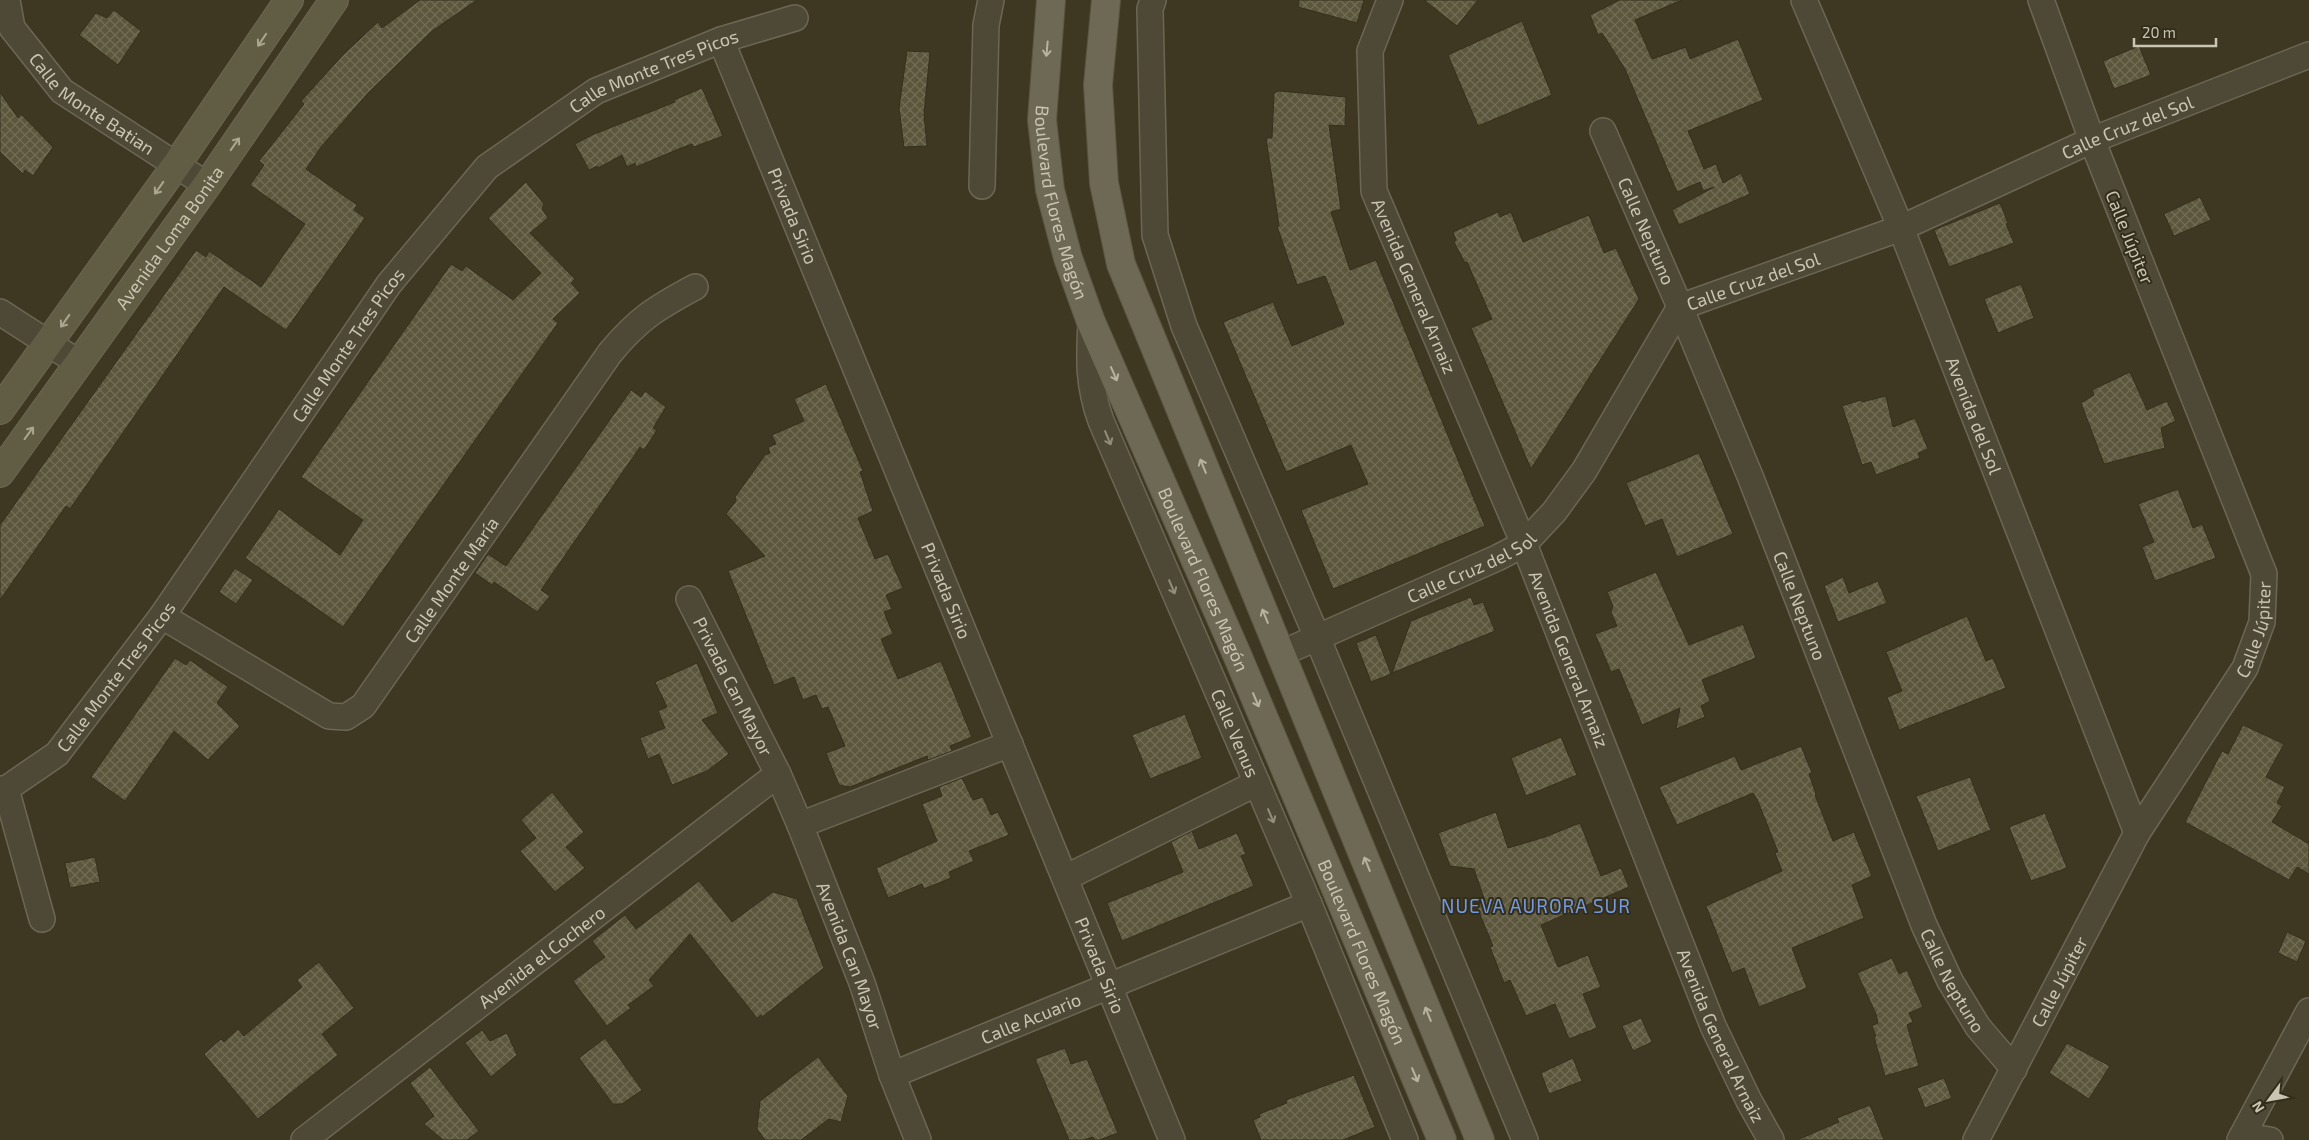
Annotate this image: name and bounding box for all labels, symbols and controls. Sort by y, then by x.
scale bar [2134,15,2216,47]
text: 20 m [2142,23,2176,41]
street label: Calle Monte Tres Picos [565,24,741,117]
one-way arrow [256,33,267,47]
one-way arrow [1042,40,1052,56]
street label: Calle Monte Batian [25,48,159,159]
street label: Calle Cruz del Sol [2058,90,2197,164]
street label: Boulevard Flores Magón [1031,104,1093,302]
one-way arrow [230,137,240,151]
street label: Avenida Loma Bonita [110,161,228,314]
street label: Privada Sirio [763,164,823,267]
street label: Calle Neptuno [1614,174,1680,288]
one-way arrow [154,181,165,195]
street label: Calle Júpiter [2101,187,2159,287]
street label: Avenida General Arnaiz [1367,195,1461,377]
street label: Calle Cruz del Sol [1683,247,1823,315]
street label: Calle Monte Tres Picos [287,263,409,426]
one-way arrow [60,314,70,328]
street label: Avenida del Sol [1941,354,2007,478]
one-way arrow [1109,366,1119,381]
one-way arrow [23,427,34,440]
one-way arrow [1103,430,1113,445]
one-way arrow [1198,459,1208,474]
street label: Boulevard Flores Magón [1154,484,1254,675]
street label: Calle Monte María [400,512,503,647]
street label: Calle Cruz del Sol [1404,527,1541,607]
street label: Privada Sirio [917,539,976,642]
street label: Calle Neptuno [1769,548,1831,663]
street label: Avenida General Arnaiz [1525,567,1614,751]
one-way arrow [1168,579,1178,594]
street label: Calle Júpiter [2231,581,2275,682]
street label: Calle Monte Tres Picos [52,597,180,756]
one-way arrow [1260,609,1269,624]
street label: Privada Can Mayor [689,613,778,760]
street label: Calle Venus [1207,685,1264,780]
one-way arrow [1253,692,1262,707]
one-way arrow [1267,808,1277,823]
street label: Boulevard Flores Magón [1314,856,1411,1048]
one-way arrow [1361,857,1371,872]
street label: Avenida Can Mayor [812,879,888,1033]
district label: NUEVA AURORA SUR [1441,894,1631,917]
street label: Avenida el Cochero [474,901,609,1013]
street label: Privada Sirio [1071,914,1130,1017]
street label: Calle Neptuno [1916,925,1990,1037]
street label: Calle Júpiter [2026,932,2092,1031]
street label: Avenida General Arnaiz [1673,945,1770,1126]
street label: Calle Acuario [977,988,1084,1048]
one-way arrow [1423,1007,1433,1022]
one-way arrow [1411,1067,1420,1082]
north arrow [2244,1075,2294,1125]
text: N [2248,1098,2267,1116]

